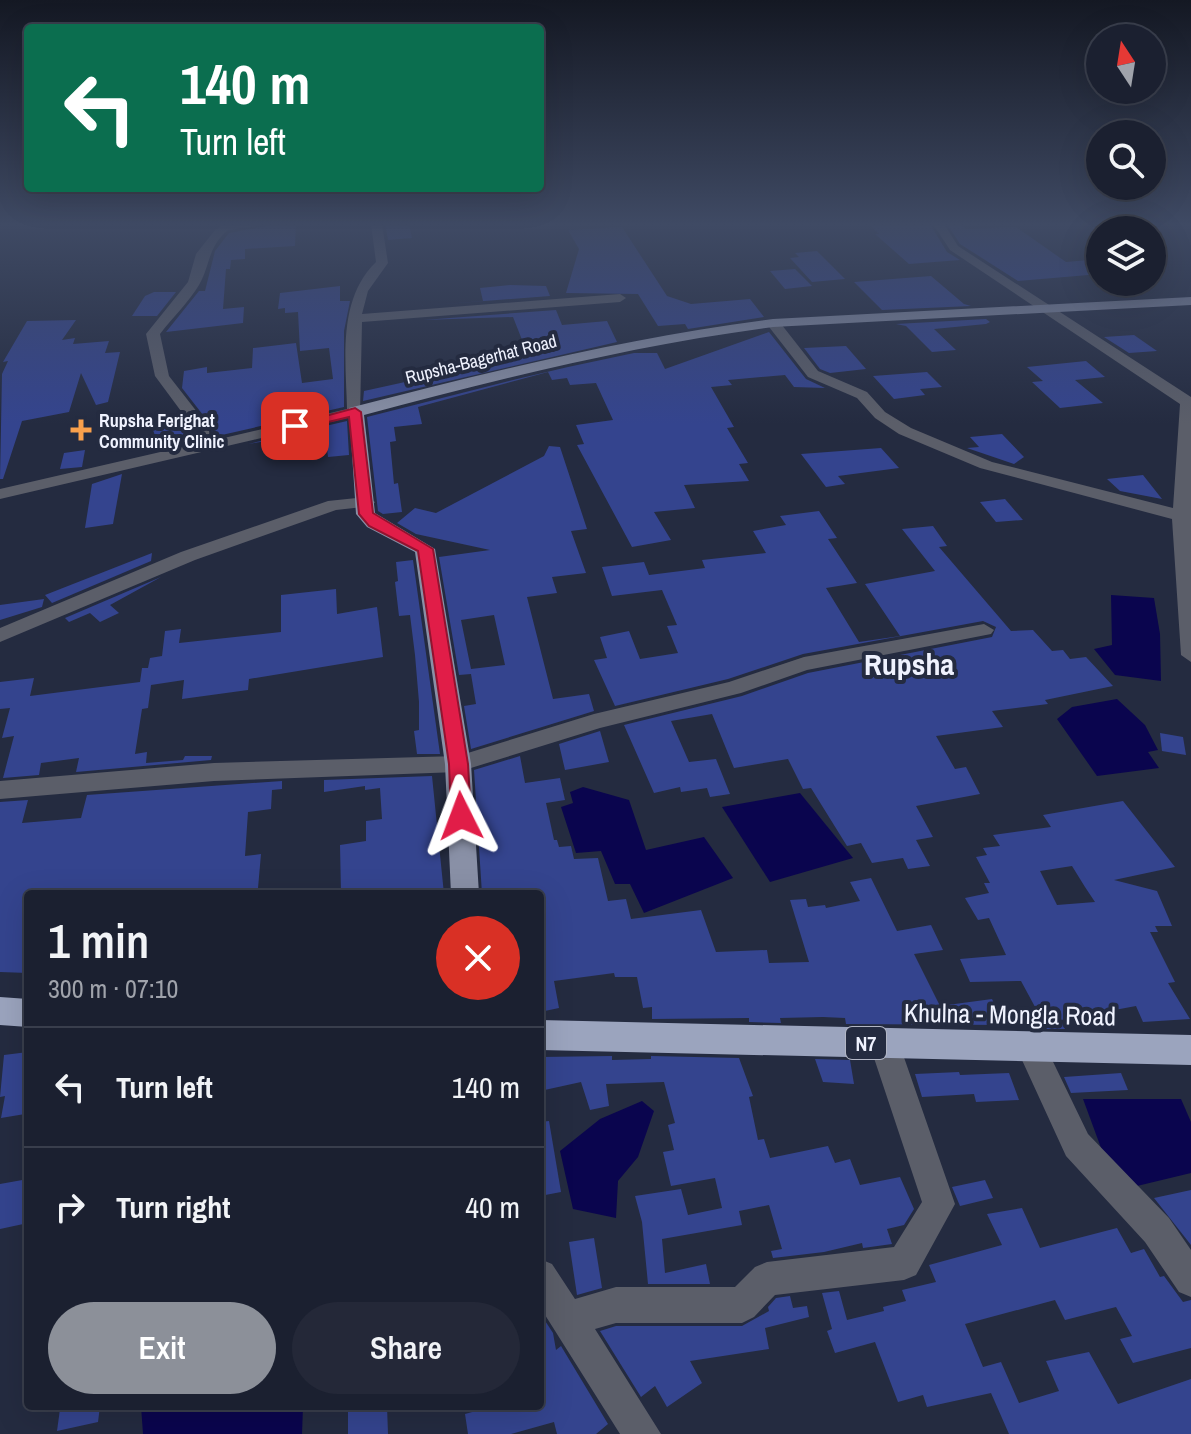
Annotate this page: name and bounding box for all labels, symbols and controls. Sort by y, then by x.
north arrow [1086,24,1166,104]
map controls [1086,24,1166,296]
text: 140 m [180,46,310,121]
icon: left [48,56,152,160]
text: Turn left [180,118,286,166]
button: search [1086,120,1166,200]
button: layers [1086,216,1166,296]
street label: Rupsha-Bagerhat Road [403,328,559,390]
pin [261,392,329,460]
icon: arrive [273,404,317,448]
place label: Rupsha Ferighat Community Clinic [99,408,224,454]
marker: Rupsha Ferighat Community Clinic [70,419,92,441]
district label: Rupsha [864,644,954,684]
position arrow [419,774,503,858]
text: 1 min [48,908,149,973]
button: close [436,916,520,1000]
text: 300 m · 07:10 [48,971,178,1006]
street label: Khulna - Mongla Road [904,995,1116,1033]
road number: N7 [846,1027,886,1059]
icon: left [48,1065,92,1109]
text: Turn left [116,1067,213,1107]
text: 140 m [452,1067,520,1107]
icon: right [48,1185,92,1229]
text: Turn right [116,1187,230,1227]
text: 40 m [465,1187,520,1227]
button: Exit [48,1302,276,1394]
button: Share [292,1302,520,1394]

